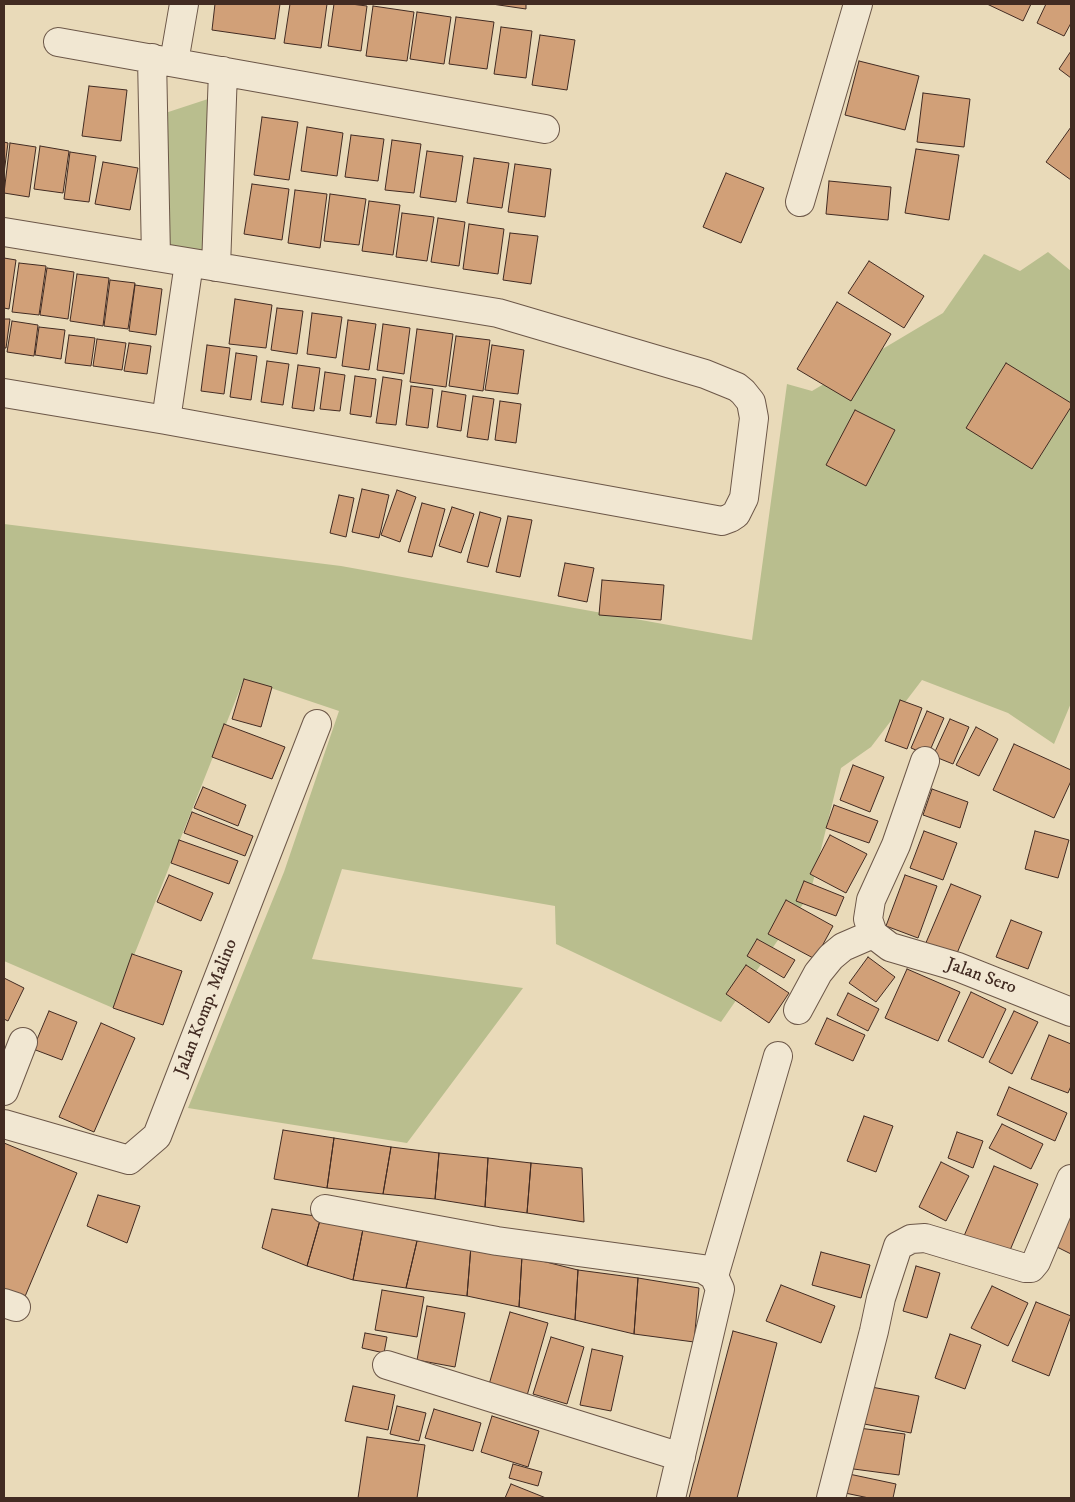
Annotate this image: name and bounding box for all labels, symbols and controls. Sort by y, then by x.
street label: Jalan Komp. Malino [171,936,243,1080]
street label: Jalan Sero [943,954,1019,1000]

